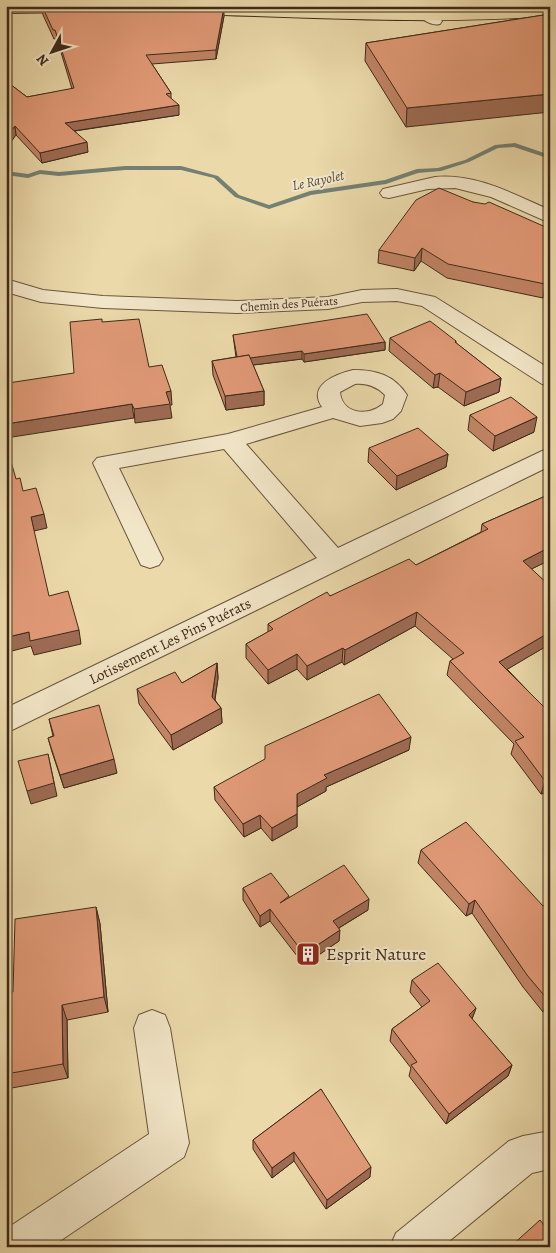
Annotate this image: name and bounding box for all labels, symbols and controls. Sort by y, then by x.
north arrow [28,28,78,78]
text: N [32,50,53,70]
water label: Le Rayolet [290,166,347,195]
street label: Chemin des Puérats [240,293,339,315]
street label: Lotissement Les Pins Puérats [86,593,254,689]
building icon: Esprit Nature [295,941,321,967]
place label: Esprit Nature [326,942,426,966]

